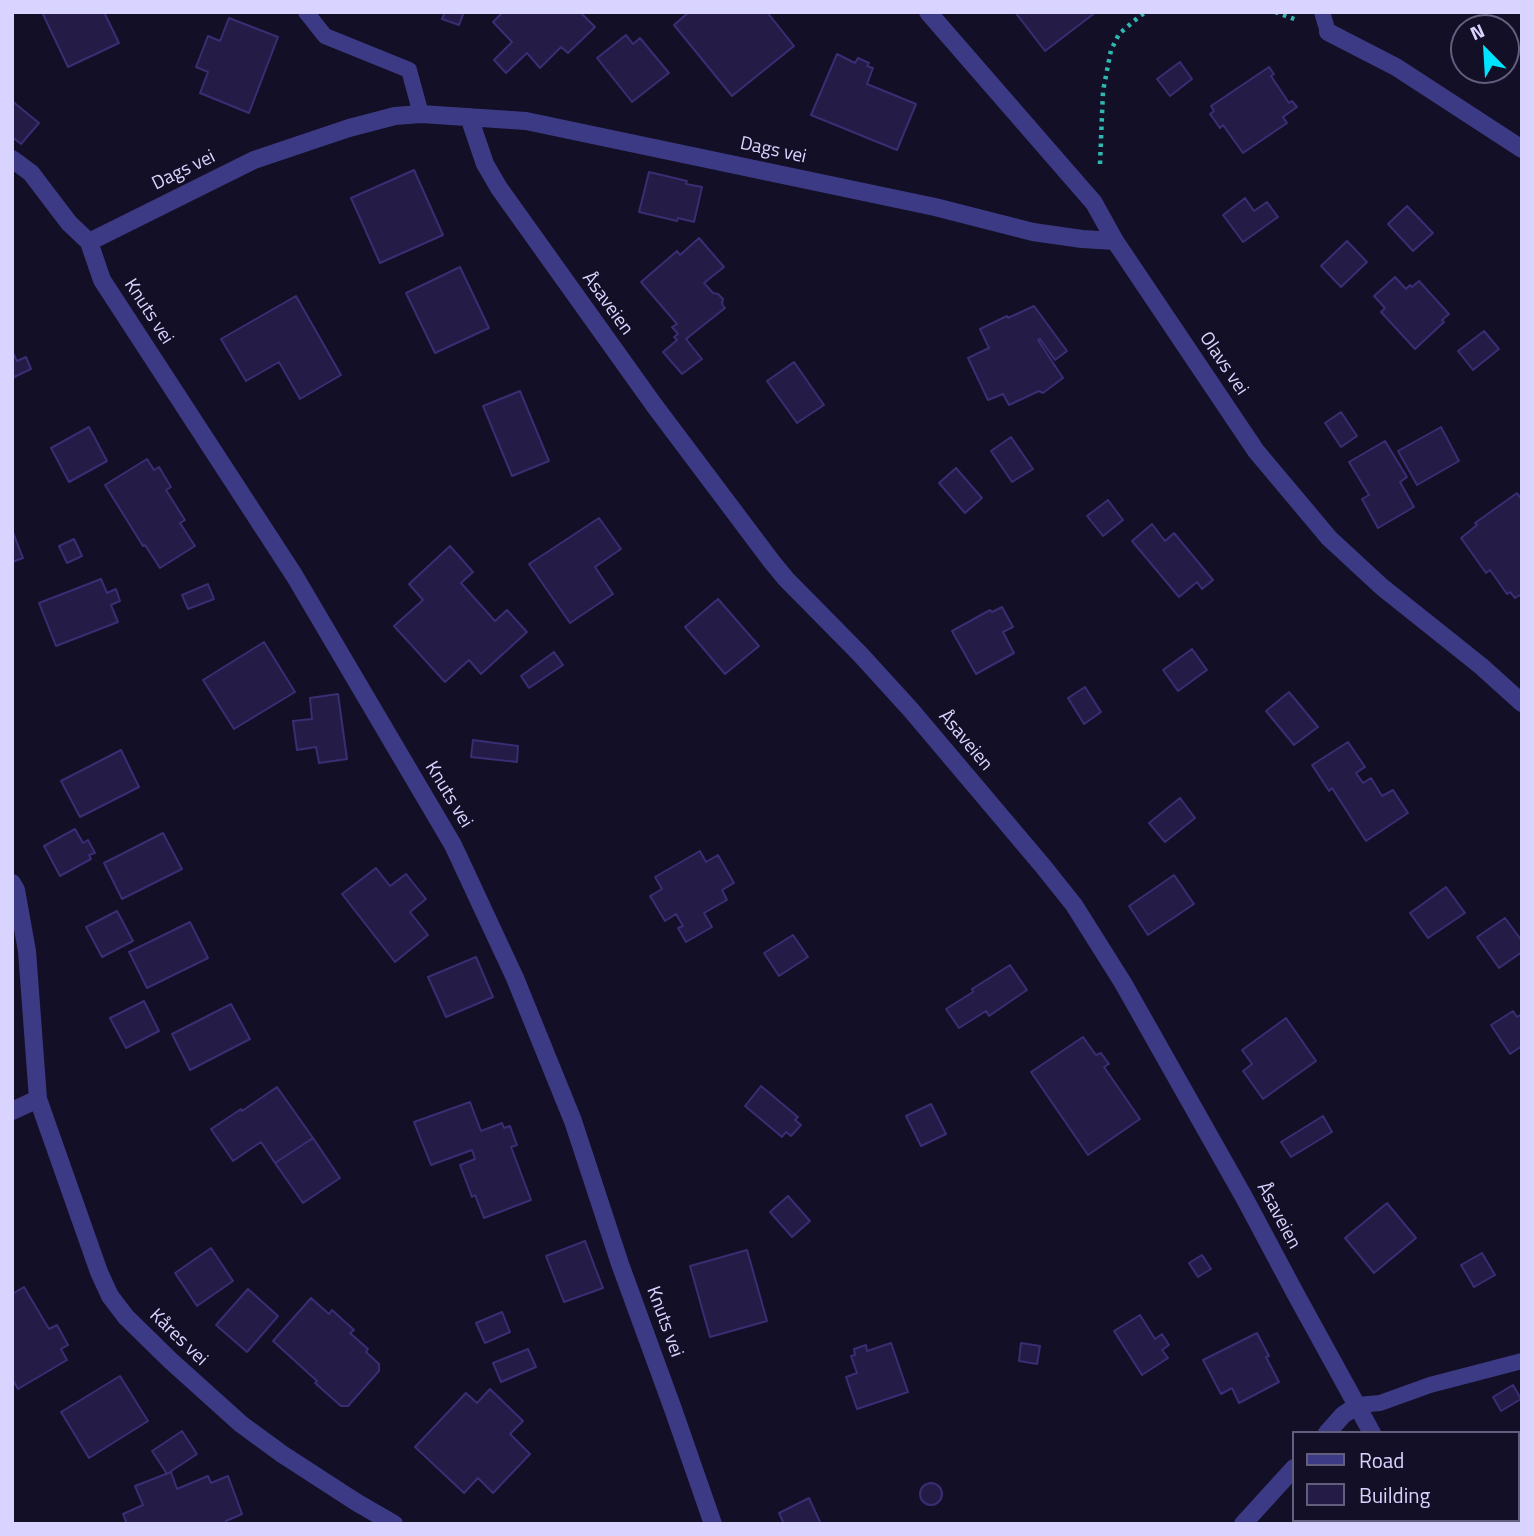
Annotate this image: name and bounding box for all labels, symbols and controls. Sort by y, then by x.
north arrow [1450,14,1520,84]
text: N [1465,15,1489,47]
street label: Dags vei [738,133,808,169]
street label: Dags vei [149,146,219,196]
street label: Åsaveien [577,268,637,340]
street label: Knuts vei [118,275,178,349]
street label: Olavs vei [1194,328,1252,400]
street label: Åsaveien [933,706,997,776]
street label: Knuts vei [419,758,477,832]
street label: Åsaveien [1251,1179,1305,1253]
street label: Knuts vei [641,1284,687,1360]
street label: Kåres vei [144,1305,212,1371]
legend [1292,1431,1520,1522]
text: Road [1359,1444,1404,1476]
text: Building [1359,1479,1430,1511]

